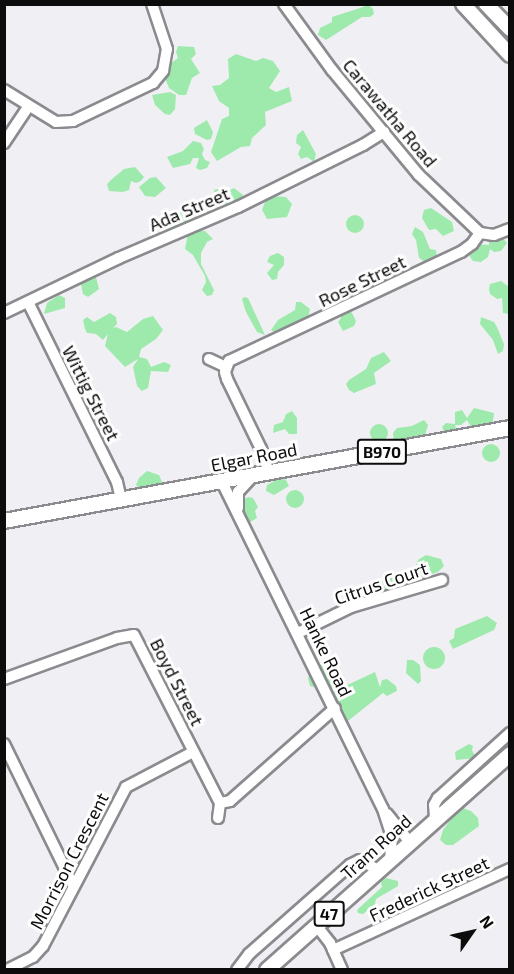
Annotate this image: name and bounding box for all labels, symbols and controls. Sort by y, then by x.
street label: Carawatha Road [338,55,442,171]
street label: Ada Street [145,182,233,236]
street label: Rose Street [315,251,409,311]
street label: Wittig Street [58,342,124,444]
street label: Elgar Road [209,438,299,476]
road number: B970 [356,439,407,465]
street label: Citrus Court [332,557,430,609]
street label: Hanke Road [295,604,357,700]
street label: Boyd Street [146,635,208,729]
street label: Morrison Crescent [25,789,113,933]
street label: Tram Road [336,810,416,884]
street label: Frederick Street [366,852,492,926]
road number: 47 [312,901,346,927]
north arrow [442,902,502,962]
text: N [476,912,498,932]

